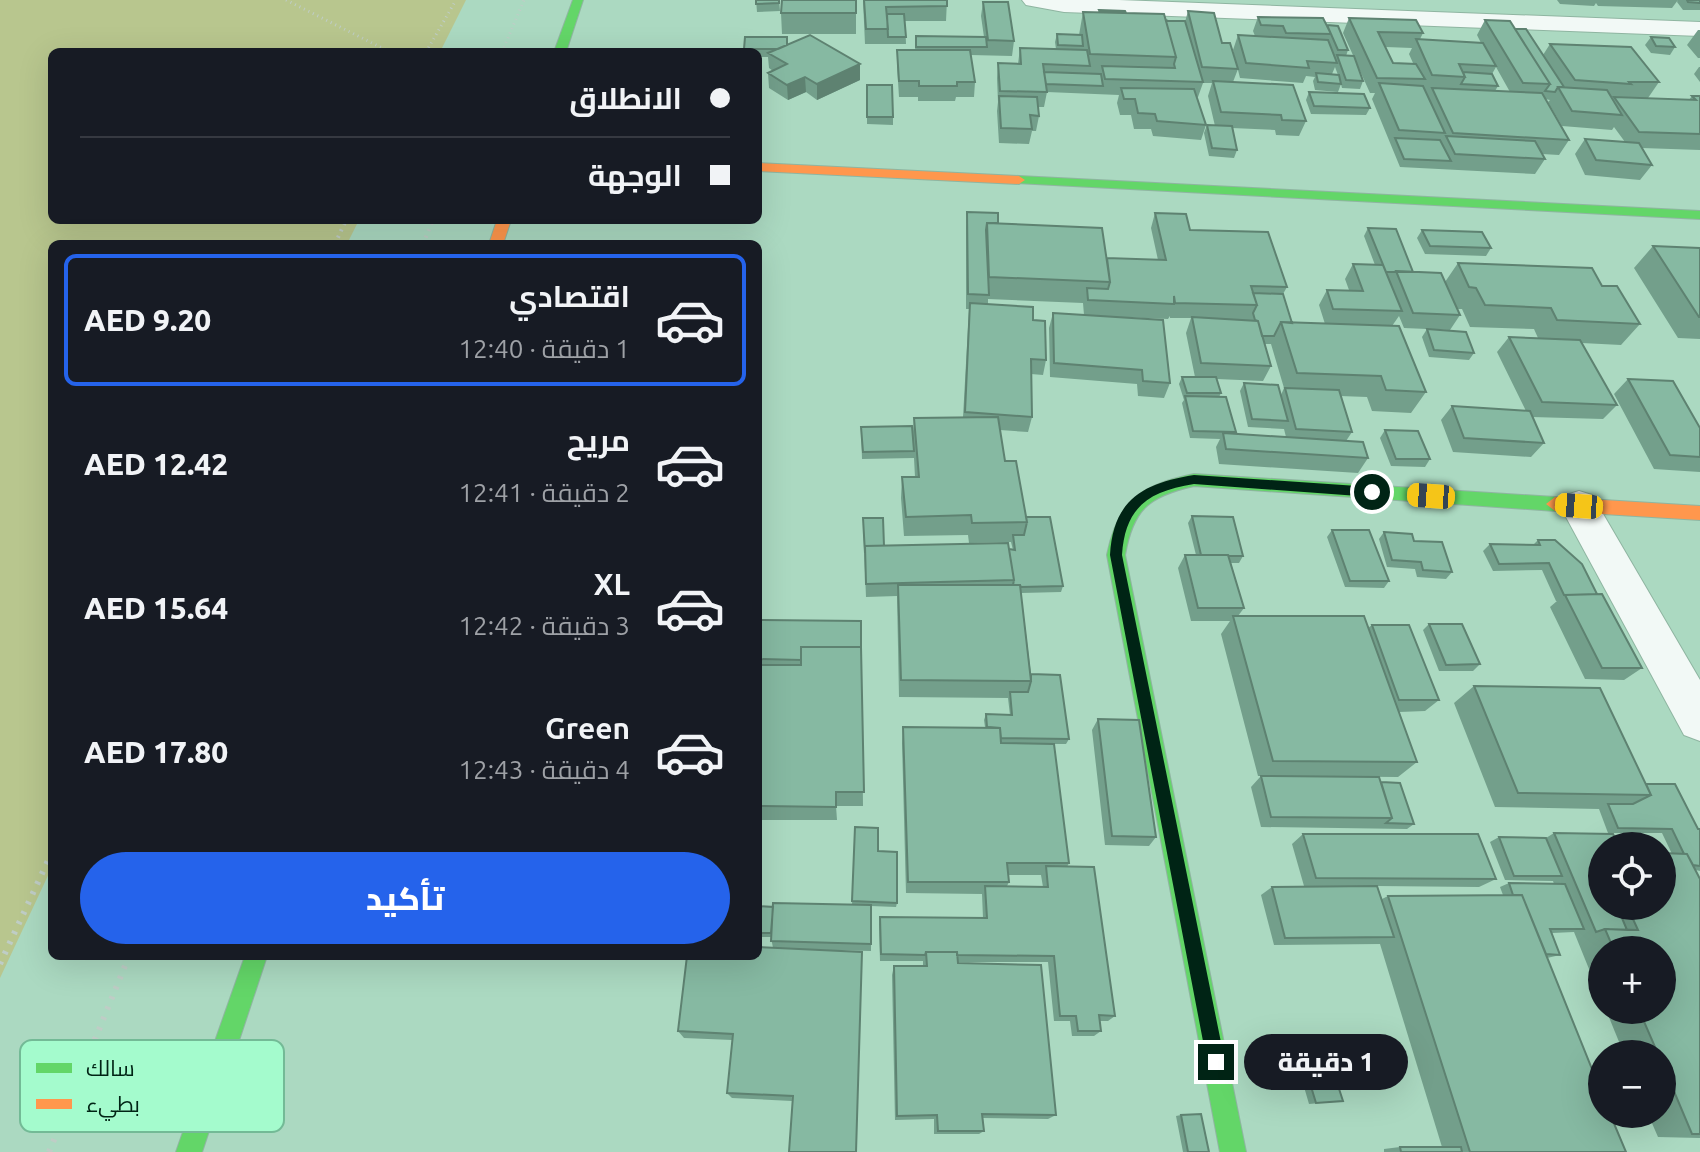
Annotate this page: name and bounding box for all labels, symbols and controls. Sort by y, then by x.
text: الانطلاق [569,81,682,115]
text: الوجهة [588,158,682,192]
text: اقتصادي [509,279,630,313]
icon: car [654,284,726,356]
text: AED 9.20 [84,303,211,337]
text: 1 دقيقة · 12:40 [458,334,630,363]
text: مريح [567,423,630,457]
icon: car [654,428,726,500]
text: AED 12.42 [84,447,228,481]
route start [1354,474,1390,510]
text: 2 دقيقة · 12:41 [458,478,630,507]
car [1406,482,1456,510]
car [1554,492,1604,520]
text: XL [594,567,630,601]
icon: car [654,572,726,644]
text: AED 15.64 [84,591,228,625]
text: 3 دقيقة · 12:42 [458,611,630,640]
text: Green [545,711,630,745]
icon: car [654,716,726,788]
text: AED 17.80 [84,735,228,769]
text: 4 دقيقة · 12:43 [458,755,630,784]
map controls [1588,832,1676,1128]
button: locate [1588,832,1676,920]
button: تأكيد [80,852,730,944]
button: + [1588,936,1676,1024]
callout: 1 دقيقة [1244,1034,1408,1090]
legend [20,1040,284,1132]
button: − [1588,1040,1676,1128]
route end [1198,1044,1234,1080]
text: 1 دقيقة [1278,1047,1374,1076]
text: سالك [86,1055,135,1080]
text: بطيء [86,1091,140,1121]

